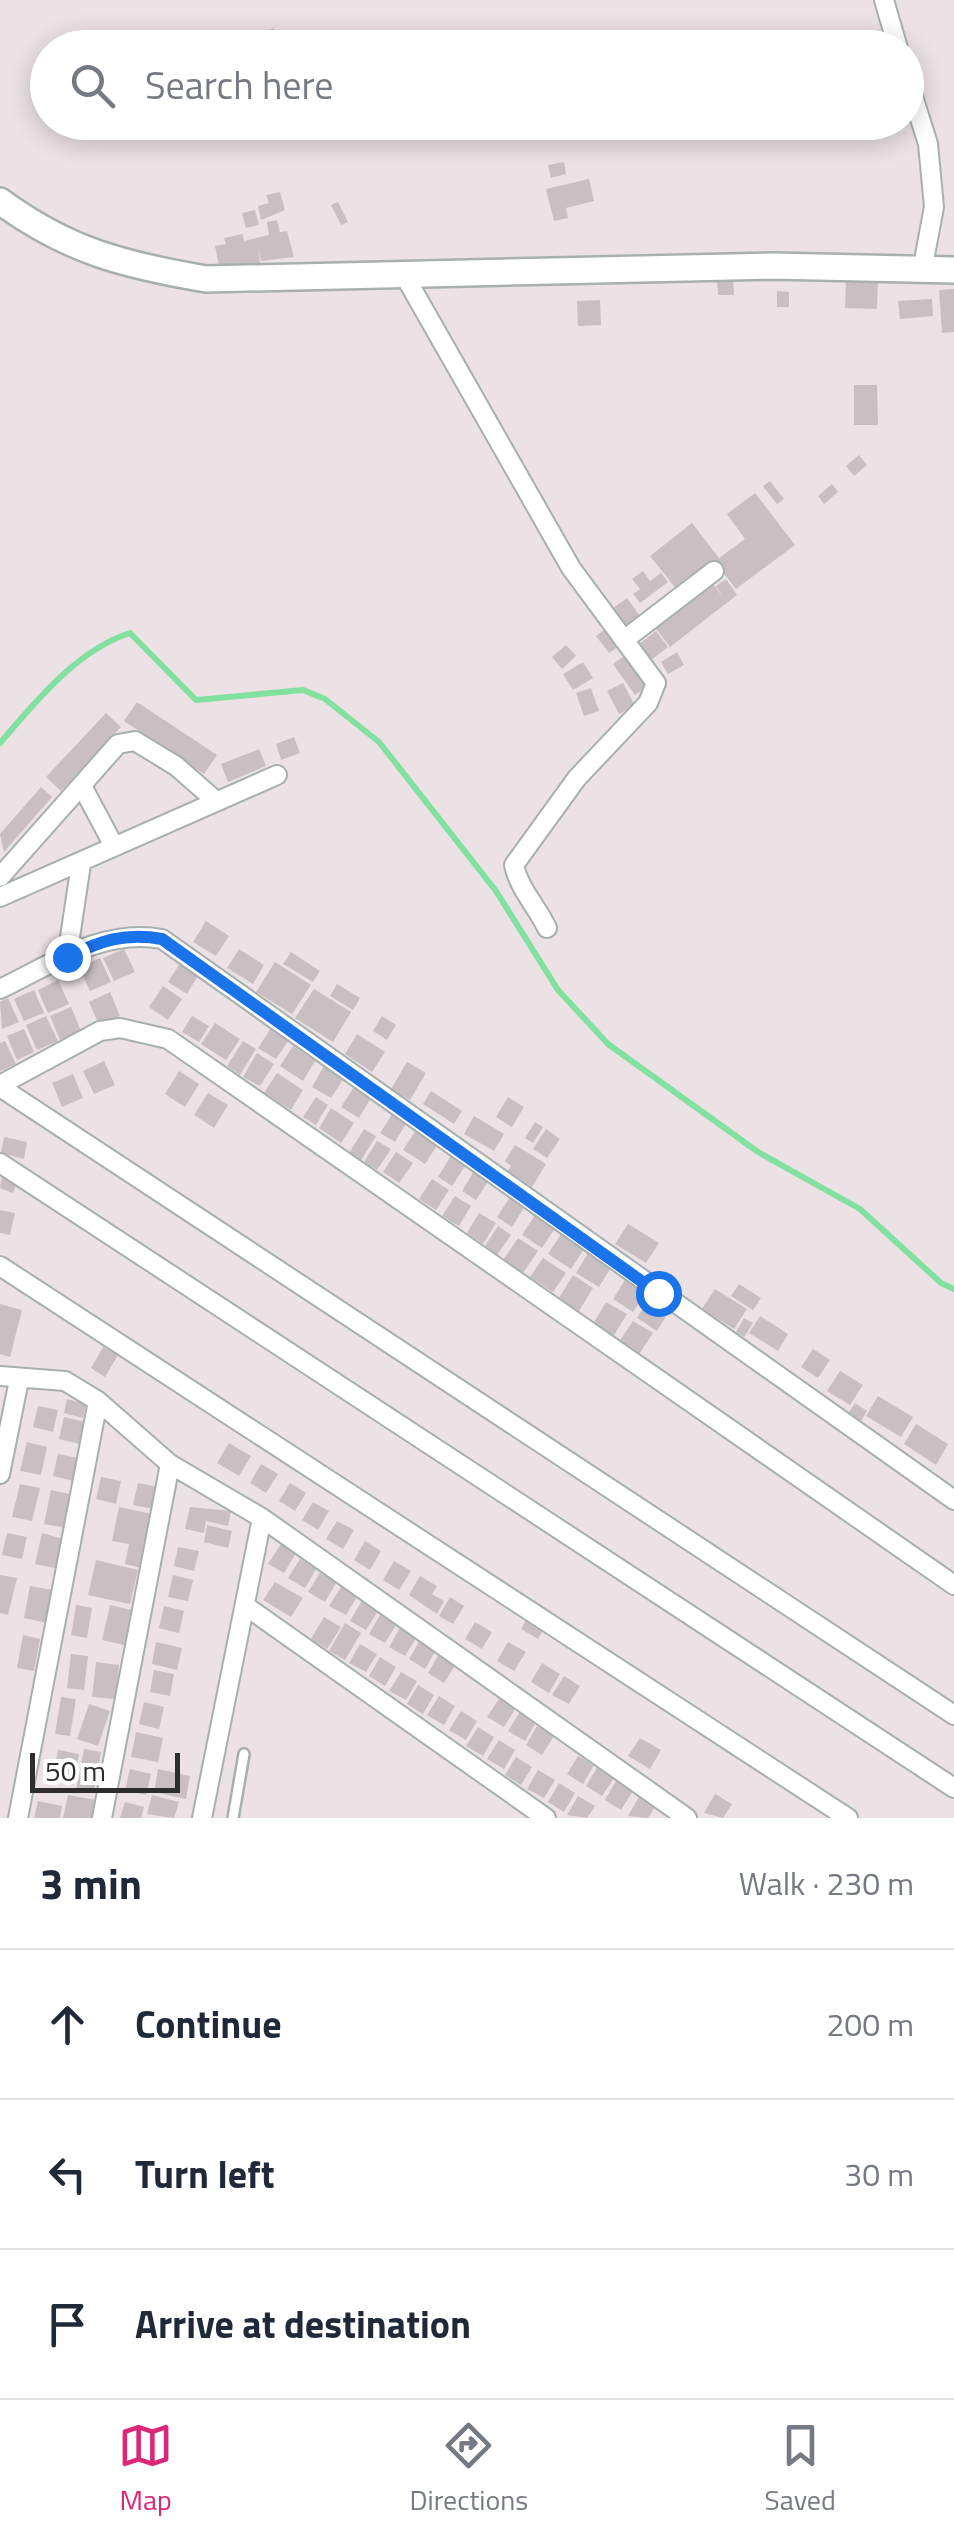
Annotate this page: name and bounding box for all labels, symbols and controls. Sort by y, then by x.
search box [30,30,924,140]
text: Search here [145,56,333,114]
icon: search [65,58,120,113]
route end [45,935,91,981]
route start [636,1271,682,1317]
scale bar [30,1748,180,1792]
text: 50 m [45,1749,106,1792]
text: 3 min [40,1851,142,1915]
text: Walk · 230 m [739,1859,914,1907]
text: Continue [135,1995,282,2053]
icon: ahead [40,1997,95,2052]
text: 200 m [826,2000,914,2048]
text: Turn left [135,2145,275,2203]
icon: left [40,2147,95,2202]
text: 30 m [844,2150,914,2198]
text: Arrive at destination [135,2295,471,2353]
icon: arrive [40,2297,95,2352]
tab: Map [118,2418,173,2521]
tab: Directions [409,2418,528,2521]
tab: Saved [765,2418,836,2521]

